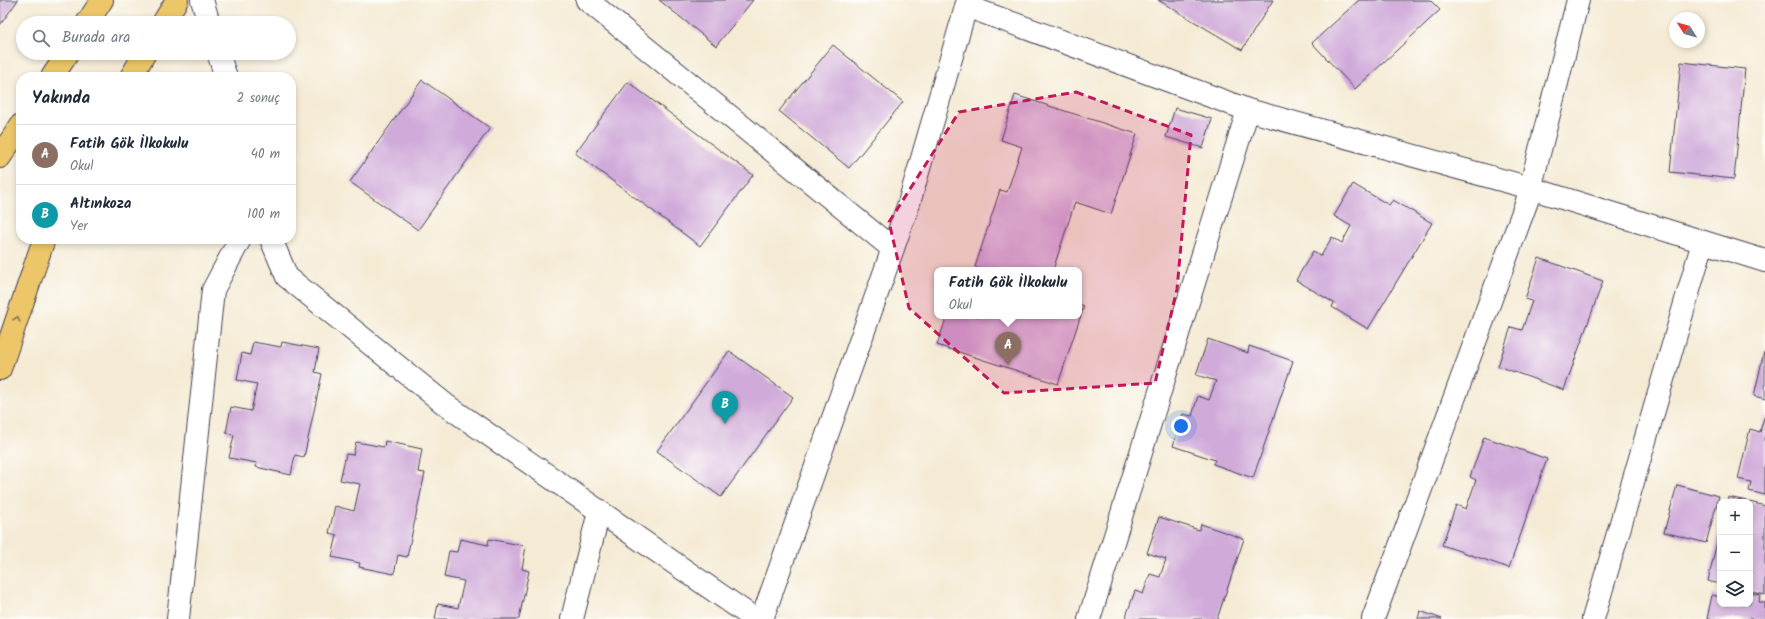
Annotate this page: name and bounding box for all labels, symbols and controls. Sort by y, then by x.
north arrow [1669,12,1705,48]
search box [16,16,296,60]
text: Burada ara [62,26,130,50]
icon: search [30,27,52,49]
text: Yakında [32,85,90,112]
text: 2 sonuç [237,88,280,109]
text: Fatih Gök İlkokulu [70,132,188,156]
text: A [41,144,49,165]
text: 40 m [251,144,280,165]
text: Okul [70,156,94,177]
text: Altınkoza [70,192,132,216]
text: B [41,204,49,225]
text: 100 m [247,204,280,225]
text: Yer [70,216,88,237]
popup [934,267,1082,319]
text: Fatih Gök İlkokulu [949,271,1067,295]
text: Okul [949,295,972,316]
one-way arrow [12,316,21,323]
pin: A [995,332,1021,365]
pin: B [712,391,738,424]
your location [1171,416,1191,436]
map controls [1717,499,1753,607]
button: + [1717,499,1753,535]
button: − [1717,535,1753,571]
button: layers [1717,571,1753,607]

